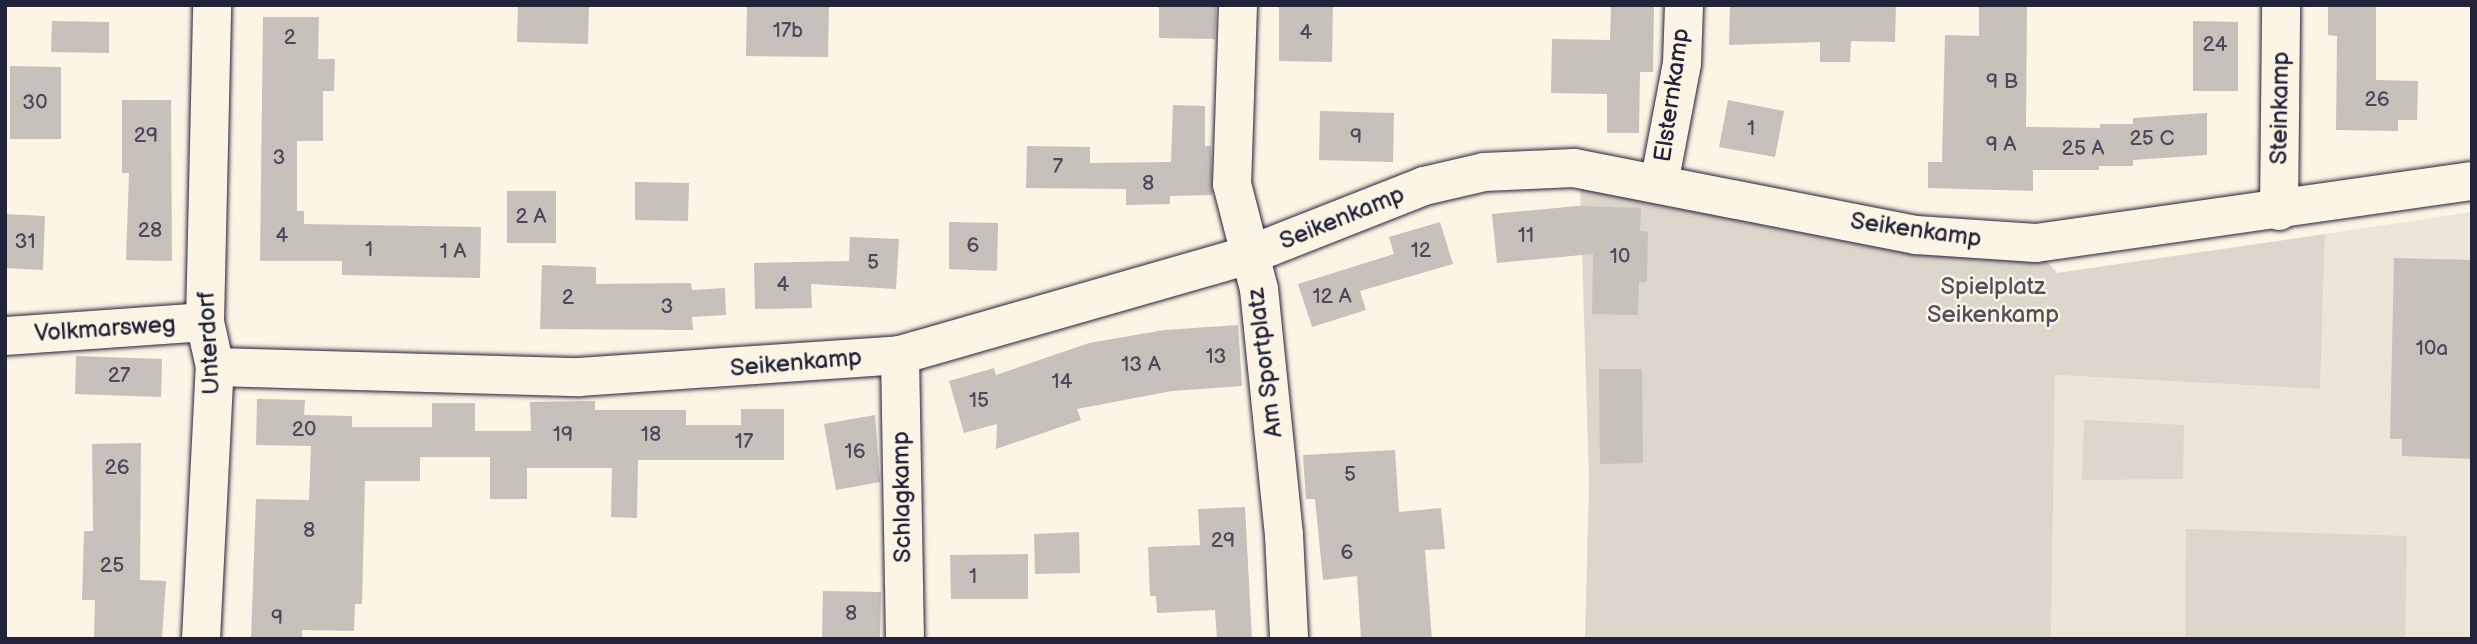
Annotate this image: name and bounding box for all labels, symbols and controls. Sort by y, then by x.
house number: 17b [773,18,803,44]
house number: 4 [1300,20,1312,46]
house number: 2 [284,25,296,51]
street label: Elsternkamp [1648,26,1696,164]
house number: 24 [2203,32,2227,58]
street label: Steinkamp [2265,51,2295,165]
house number: 9 B [1986,69,2018,95]
house number: 26 [2364,87,2390,113]
house number: 30 [22,90,48,116]
house number: 1 [1747,116,1755,142]
house number: 29 [134,123,158,149]
house number: 9 [1350,124,1362,150]
house number: 25 C [2129,126,2175,152]
house number: 9 A [1986,132,2016,158]
house number: 25 A [2062,136,2104,162]
house number: 3 [273,145,285,171]
house number: 7 [1053,154,1063,180]
house number: 8 [1142,171,1154,197]
street label: Seikenkamp [1275,180,1409,256]
house number: 2 A [516,204,546,230]
street label: Seikenkamp [1849,207,1983,253]
house number: 28 [138,218,162,244]
house number: 4 [276,223,288,249]
house number: 11 [1518,223,1534,249]
house number: 31 [14,229,36,255]
house number: 6 [967,233,979,259]
house number: 1 [365,237,373,263]
house number: 12 [1411,238,1431,264]
house number: 1 A [440,239,466,265]
house number: 10 [1610,244,1630,270]
house number: 5 [867,250,879,276]
house number: 4 [777,272,789,298]
park label: Spielplatz Seikenkamp [1927,273,2059,329]
house number: 12 A [1312,284,1352,310]
house number: 2 [562,285,574,311]
street label: Am Sportplatz [1242,286,1288,440]
street label: Unterdorf [192,291,226,395]
house number: 3 [661,294,673,320]
street label: Volkmarsweg [33,310,177,348]
house number: 10a [2416,336,2448,362]
street label: Seikenkamp [729,343,863,383]
house number: 13 [1205,344,1227,370]
house number: 13 A [1121,352,1161,378]
house number: 27 [108,363,130,389]
house number: 14 [1052,369,1072,395]
house number: 15 [969,388,989,414]
house number: 20 [292,417,316,443]
house number: 19 [553,422,573,448]
house number: 18 [641,422,661,448]
house number: 17 [735,429,753,455]
street label: Schlagkamp [886,431,918,563]
house number: 16 [845,439,865,465]
house number: 26 [104,455,130,481]
house number: 5 [1344,462,1356,488]
house number: 8 [303,518,315,544]
house number: 29 [1211,528,1235,554]
house number: 6 [1341,540,1353,566]
house number: 25 [100,553,124,579]
house number: 1 [969,564,977,590]
house number: 8 [845,601,857,627]
house number: 9 [271,605,283,631]

